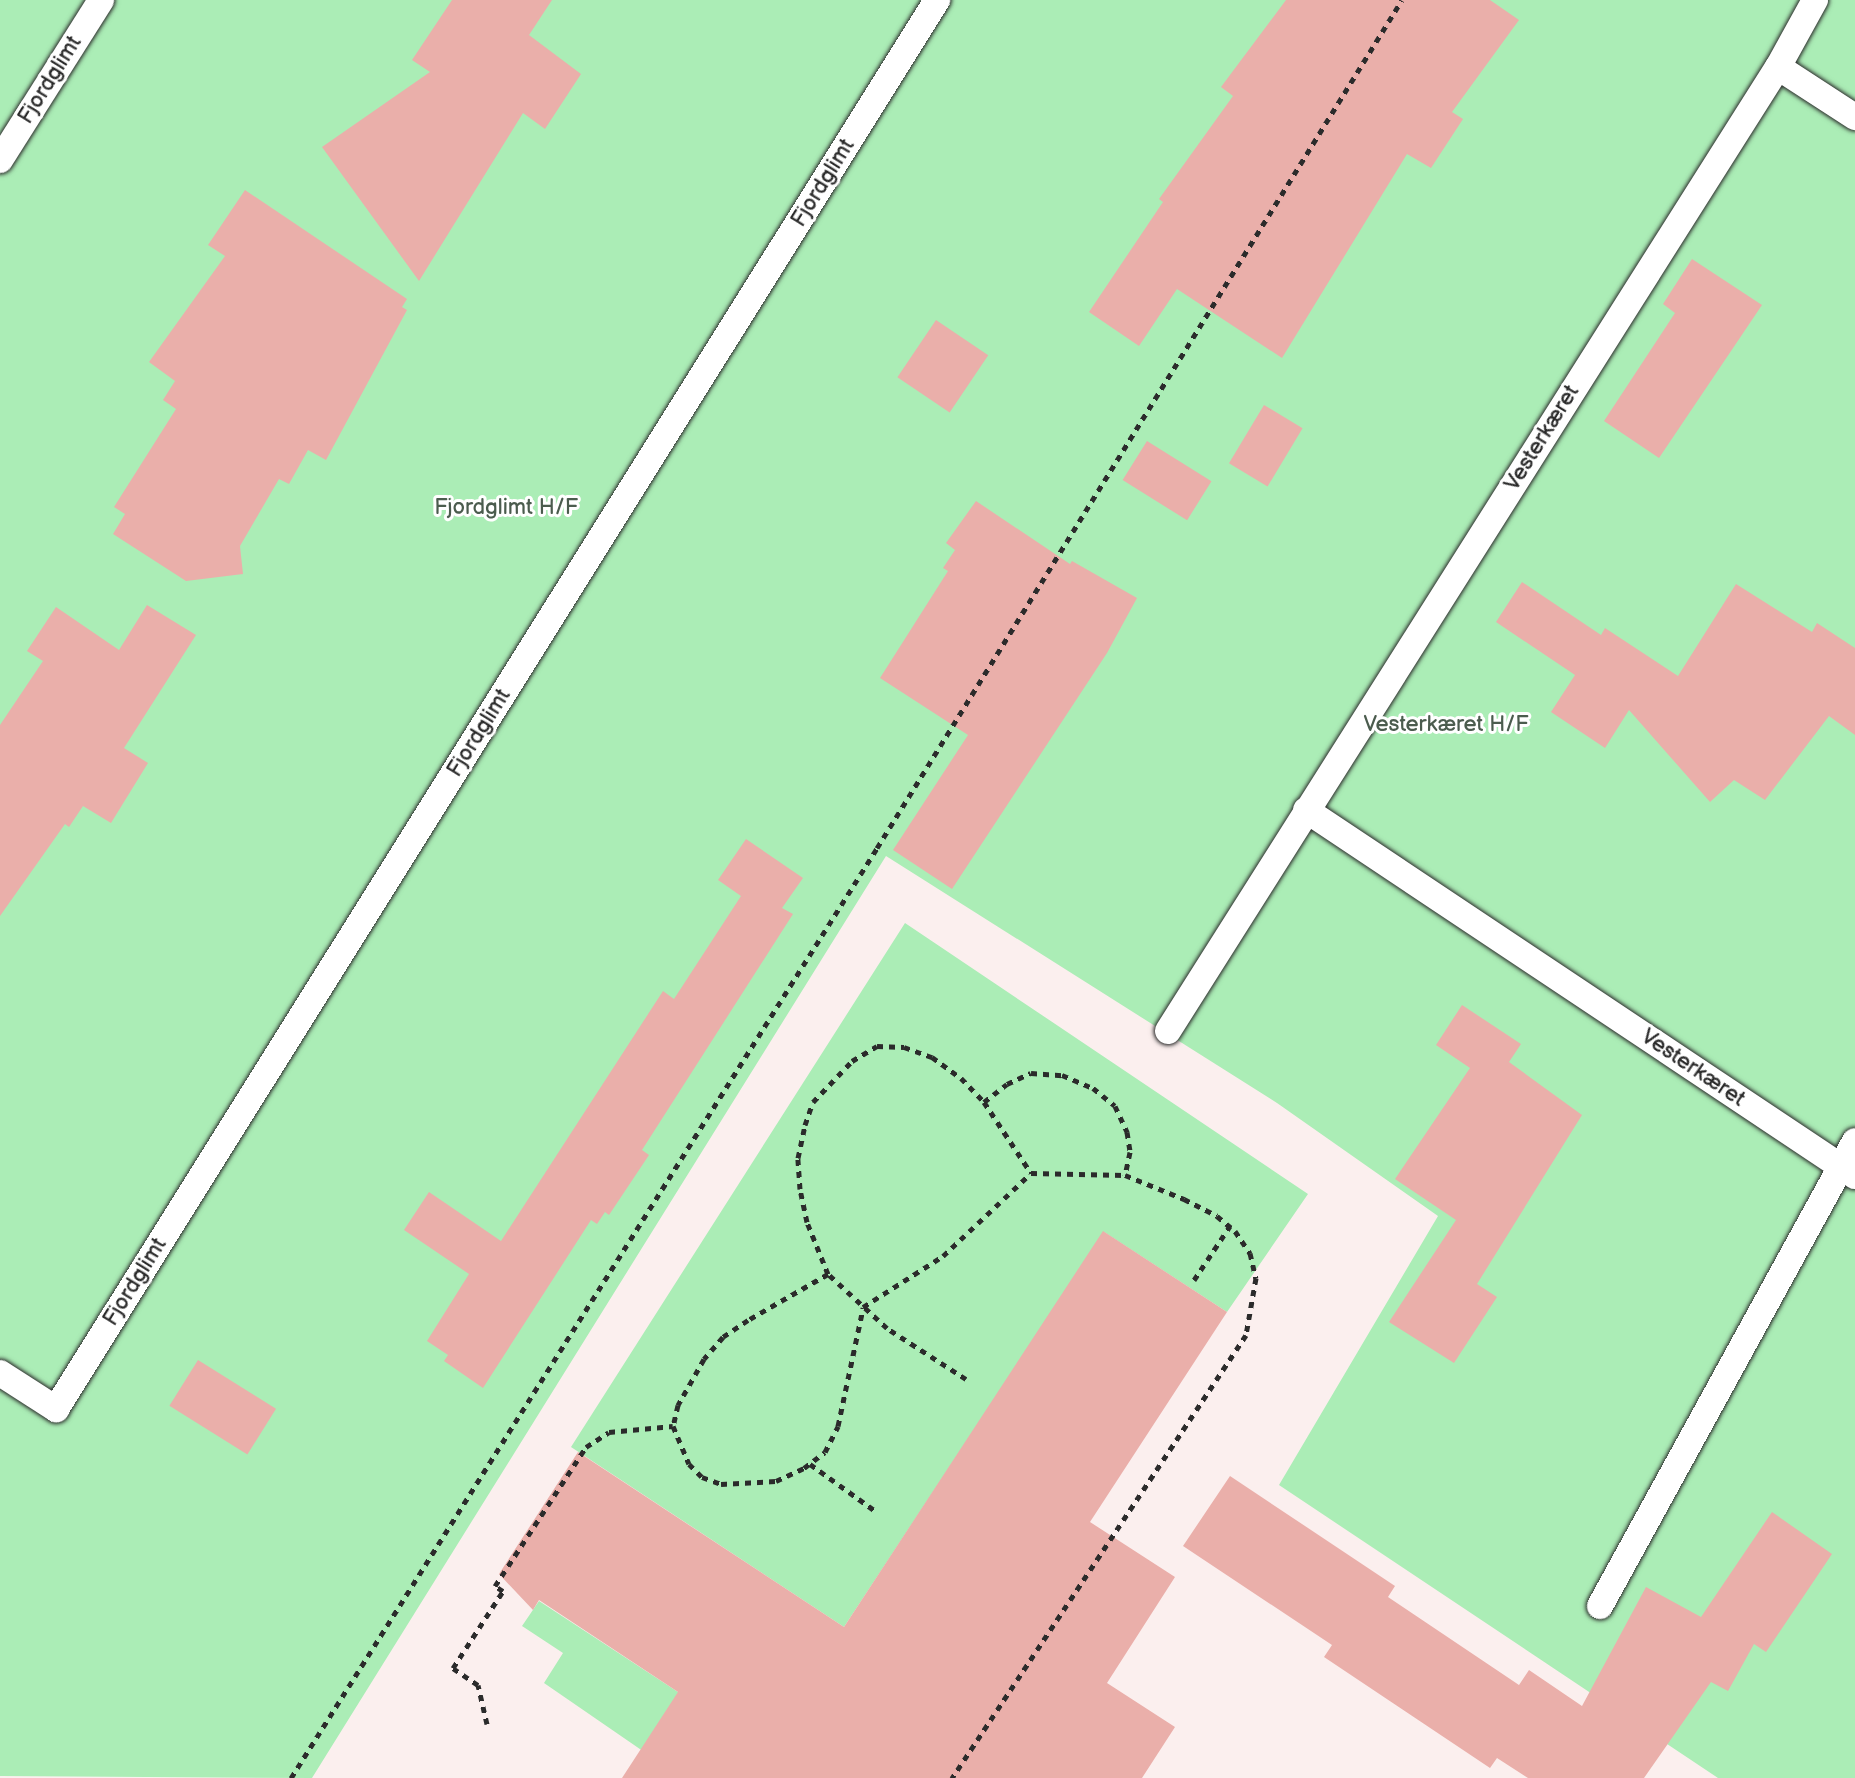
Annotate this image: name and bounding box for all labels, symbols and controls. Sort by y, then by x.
street label: Fjordglimt [13,31,87,129]
street label: Fjordglimt [786,134,860,232]
street label: Vesterkæret [1499,380,1585,496]
park label: Fjordglimt H/F [434,495,578,521]
street label: Fjordglimt [442,684,516,782]
park label: Vesterkæret H/F [1364,712,1528,738]
street label: Vesterkæret [1636,1024,1750,1112]
street label: Fjordglimt [98,1233,172,1331]

